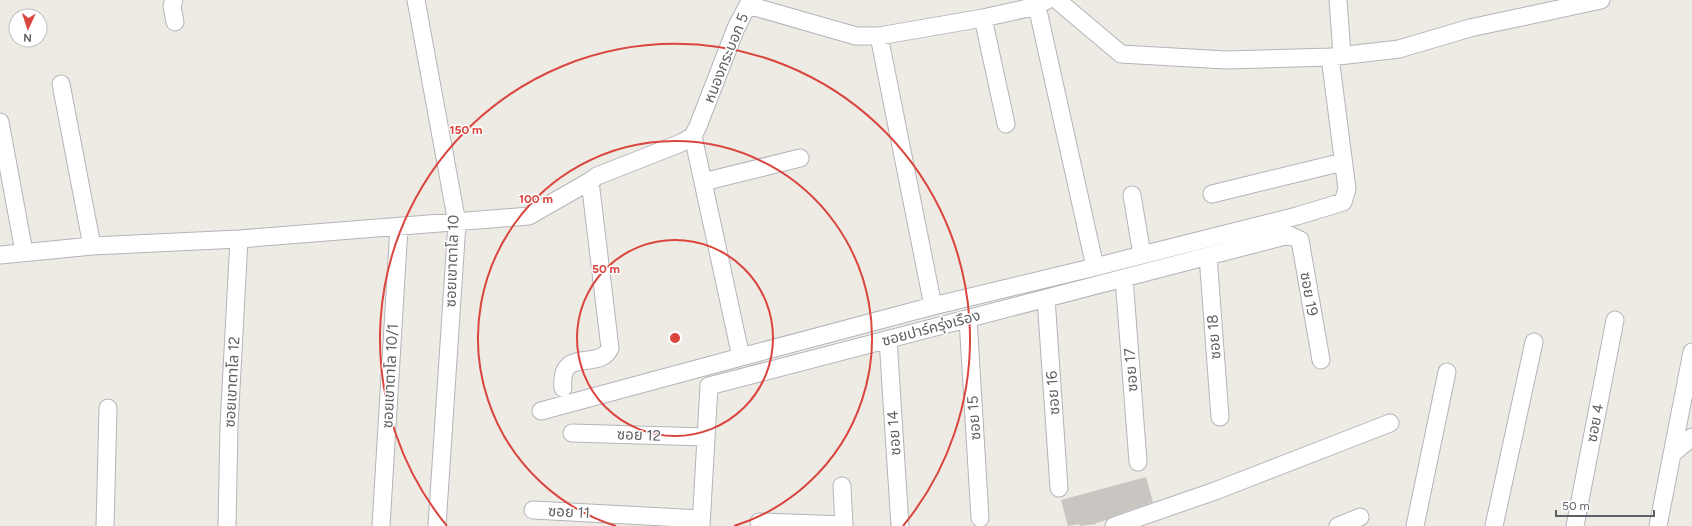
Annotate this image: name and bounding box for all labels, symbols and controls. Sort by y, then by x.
north arrow [8,8,48,48]
street label: หนองกระบอก 5 [700,11,752,105]
text: N [23,31,32,44]
text: 150 m [449,123,483,137]
text: 100 m [519,192,553,206]
street label: ซอยเขาตาโล 10 [441,214,463,308]
text: 50 m [592,262,620,276]
street label: ซอย 19 [1296,271,1322,317]
street label: ซอยปาร์ครุ่งเรือง [880,306,982,350]
street label: ซอย 18 [1203,314,1225,360]
street label: ซอยเขาตาโล 10/1 [378,323,402,429]
centre of rings [668,331,682,345]
street label: ซอยเขาตาโล 12 [221,336,243,428]
street label: ซอย 17 [1120,348,1142,392]
street label: ซอย 16 [1042,370,1064,416]
street label: ซอย 15 [963,395,985,441]
street label: ซอย 4 [1582,402,1608,444]
street label: ซอย 14 [883,410,905,456]
street label: ซอย 12 [617,425,661,445]
scale bar [1556,492,1654,518]
text: 50 m [1562,499,1590,513]
street label: ซอย 11 [548,502,590,522]

